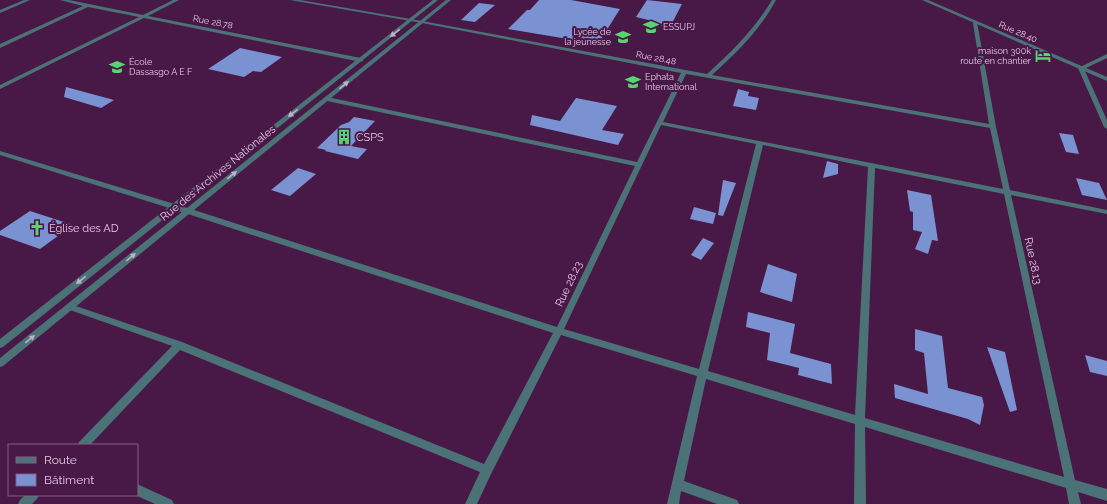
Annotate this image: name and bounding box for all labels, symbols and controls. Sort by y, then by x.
street label: Rue 28.78 [192,13,234,31]
school or university icon: ESSUPJ [642,18,660,36]
street label: Rue 28.40 [997,19,1039,45]
place label: ESSUPJ [663,22,695,32]
place label: Lycée de la jeunesse [564,27,612,47]
one-way arrow [389,28,400,37]
school or university icon: Lycée de la jeunesse [614,28,632,46]
place label: maison 300k route en chantier [960,46,1032,66]
hotel icon: maison 300k route en chantier [1034,47,1052,65]
street label: Rue 28.48 [635,49,677,67]
place label: École Dassasgo A E F [129,56,192,77]
school or university icon: École Dassasgo A E F [108,58,126,76]
place label: Ephata International [645,72,697,92]
school or university icon: Ephata International [624,73,642,91]
one-way arrow [339,80,350,89]
one-way arrow [287,109,298,118]
street label: Rue des Archives Nationales [158,123,278,223]
building icon: CSPS [335,128,353,146]
place label: CSPS [356,131,384,144]
one-way arrow [227,171,238,180]
church icon: Église des AD [28,219,46,237]
place label: Église des AD [49,221,119,235]
street label: Rue 28.13 [1022,236,1044,286]
one-way arrow [126,253,137,261]
street label: Rue 28.23 [553,259,585,309]
one-way arrow [75,276,86,285]
one-way arrow [25,334,36,343]
legend [8,444,138,496]
text: Route [44,453,77,467]
text: Bâtiment [44,473,94,487]

